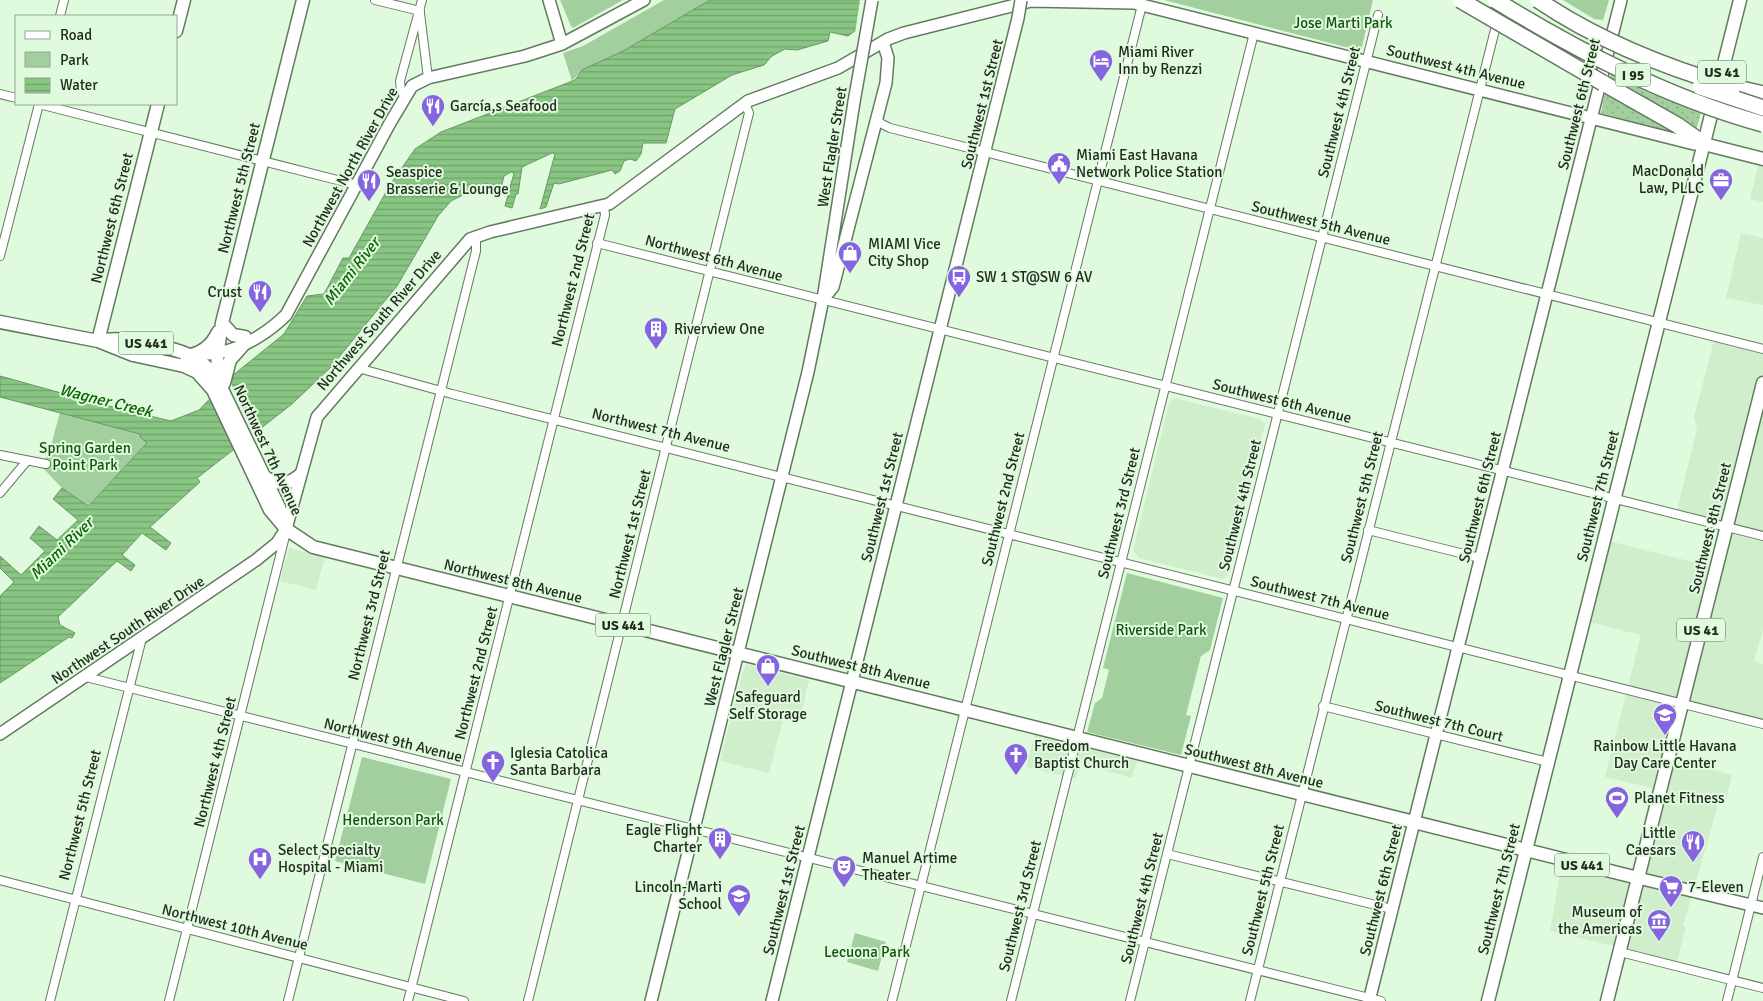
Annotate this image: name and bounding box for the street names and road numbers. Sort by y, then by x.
street label: Southwest 6th Street [1554,36,1604,172]
street label: Southwest 1st Street [957,37,1007,171]
street label: Southwest 4th Avenue [1385,41,1527,93]
street label: Southwest 4th Street [1314,44,1364,180]
road number: US 41 [1698,61,1746,84]
road number: I 95 [1616,64,1650,86]
street label: Northwest North River Drive [298,84,402,250]
street label: West Flagler Street [814,85,850,209]
street label: Northwest 5th Street [214,121,264,255]
street label: Northwest 6th Street [87,151,137,285]
street label: Southwest 5th Avenue [1250,197,1392,249]
street label: Northwest 2nd Street [548,211,598,349]
street label: Northwest 6th Avenue [643,231,785,285]
street label: Northwest South River Drive [313,246,445,394]
road number: US 441 [118,332,174,354]
street label: Southwest 6th Avenue [1211,375,1353,427]
street label: Northwest 7th Avenue [230,382,306,518]
street label: Northwest 7th Avenue [590,404,732,456]
street label: Southwest 7th Street [1573,428,1623,564]
street label: Southwest 5th Street [1337,429,1387,565]
street label: Southwest 6th Street [1455,429,1505,565]
street label: Southwest 1st Street [857,430,907,564]
street label: Southwest 2nd Street [978,430,1028,568]
street label: Southwest 4th Street [1215,437,1265,573]
street label: Southwest 3rd Street [1094,446,1144,580]
street label: Southwest 8th Street [1685,460,1735,596]
street label: Northwest 1st Street [605,468,655,600]
street label: Northwest 3rd Street [344,548,394,682]
street label: Northwest 8th Avenue [442,555,584,607]
street label: Northwest South River Drive [48,572,208,688]
street label: Southwest 7th Avenue [1249,572,1391,624]
street label: West Flagler Street [700,586,748,708]
street label: Northwest 2nd Street [451,604,501,742]
road number: US 441 [596,614,650,636]
road number: US 41 [1677,618,1725,642]
street label: Southwest 8th Avenue [790,641,932,693]
street label: Northwest 4th Street [190,695,240,829]
street label: Southwest 7th Court [1373,696,1505,746]
street label: Northwest 9th Avenue [322,714,464,766]
street label: Southwest 8th Avenue [1183,740,1325,792]
street label: Northwest 5th Street [55,748,105,882]
street label: Southwest 7th Street [1474,821,1524,957]
street label: Southwest 5th Street [1238,822,1288,958]
street label: Southwest 6th Street [1356,822,1406,958]
street label: Southwest 1st Street [759,823,809,957]
street label: Southwest 4th Street [1117,830,1167,966]
street label: Southwest 3rd Street [995,839,1045,973]
road number: US 441 [1554,854,1610,876]
street label: Northwest 10th Avenue [160,900,310,954]

